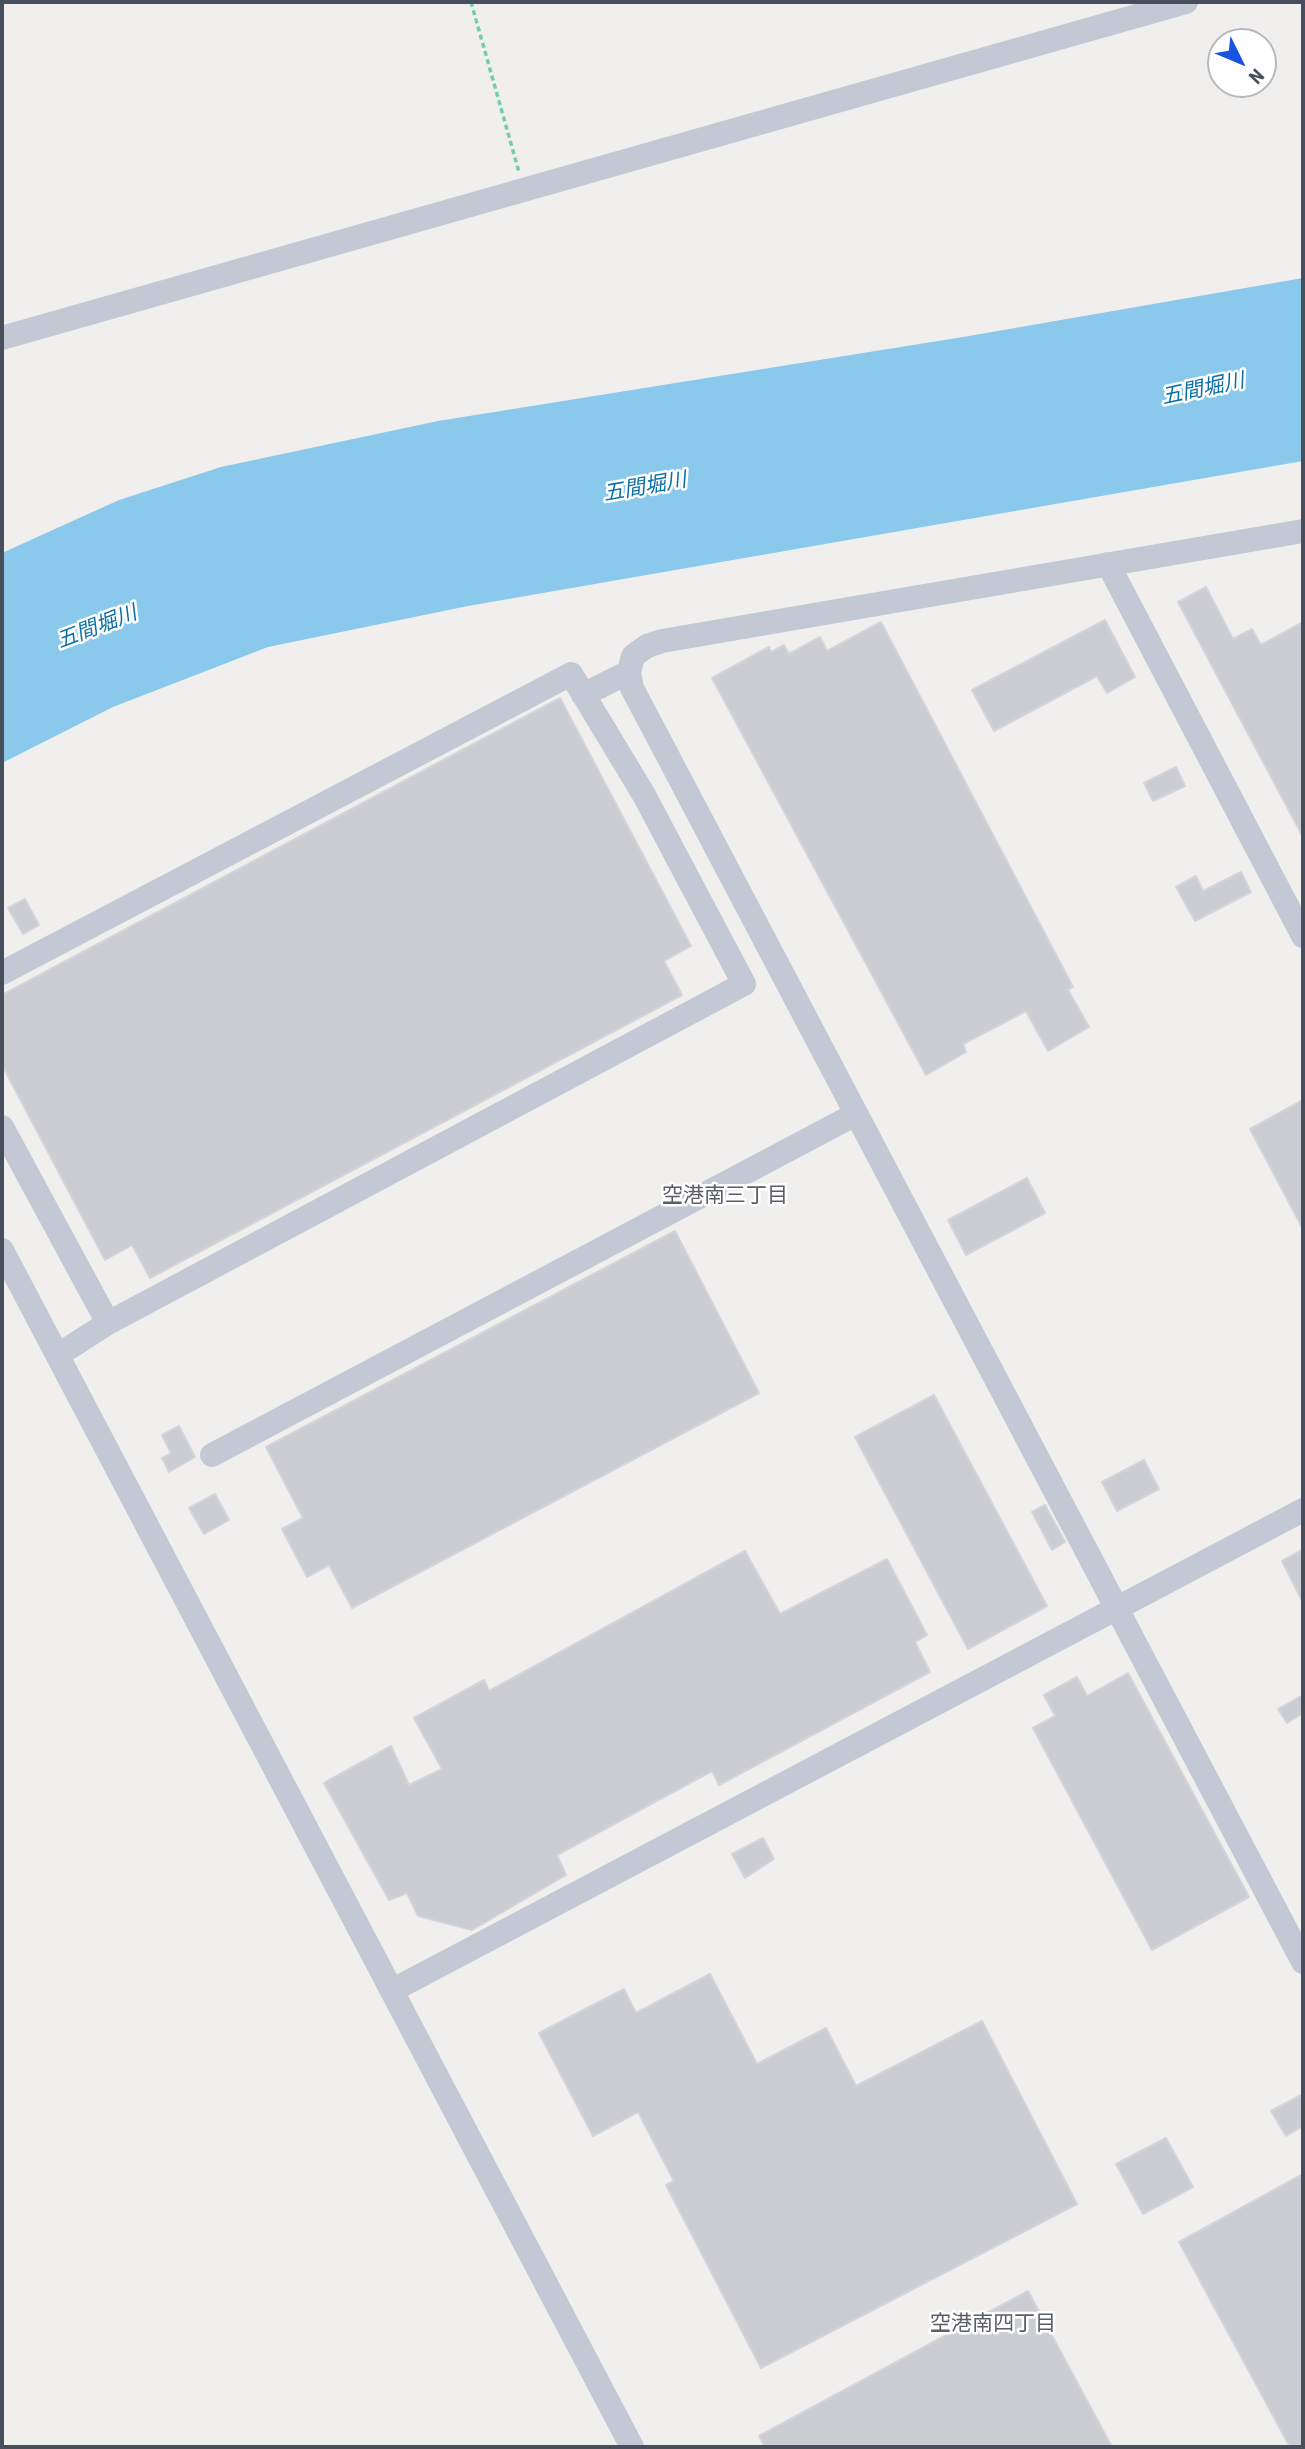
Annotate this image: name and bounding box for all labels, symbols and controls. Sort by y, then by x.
north arrow [1207,28,1277,98]
text: N [1244,64,1269,88]
water label: 五間堀川 [1159,369,1247,411]
water label: 五間堀川 [601,468,689,508]
water label: 五間堀川 [53,601,141,655]
district label: 空港南三丁目 [662,1184,788,1210]
district label: 空港南四丁目 [930,2312,1056,2338]

